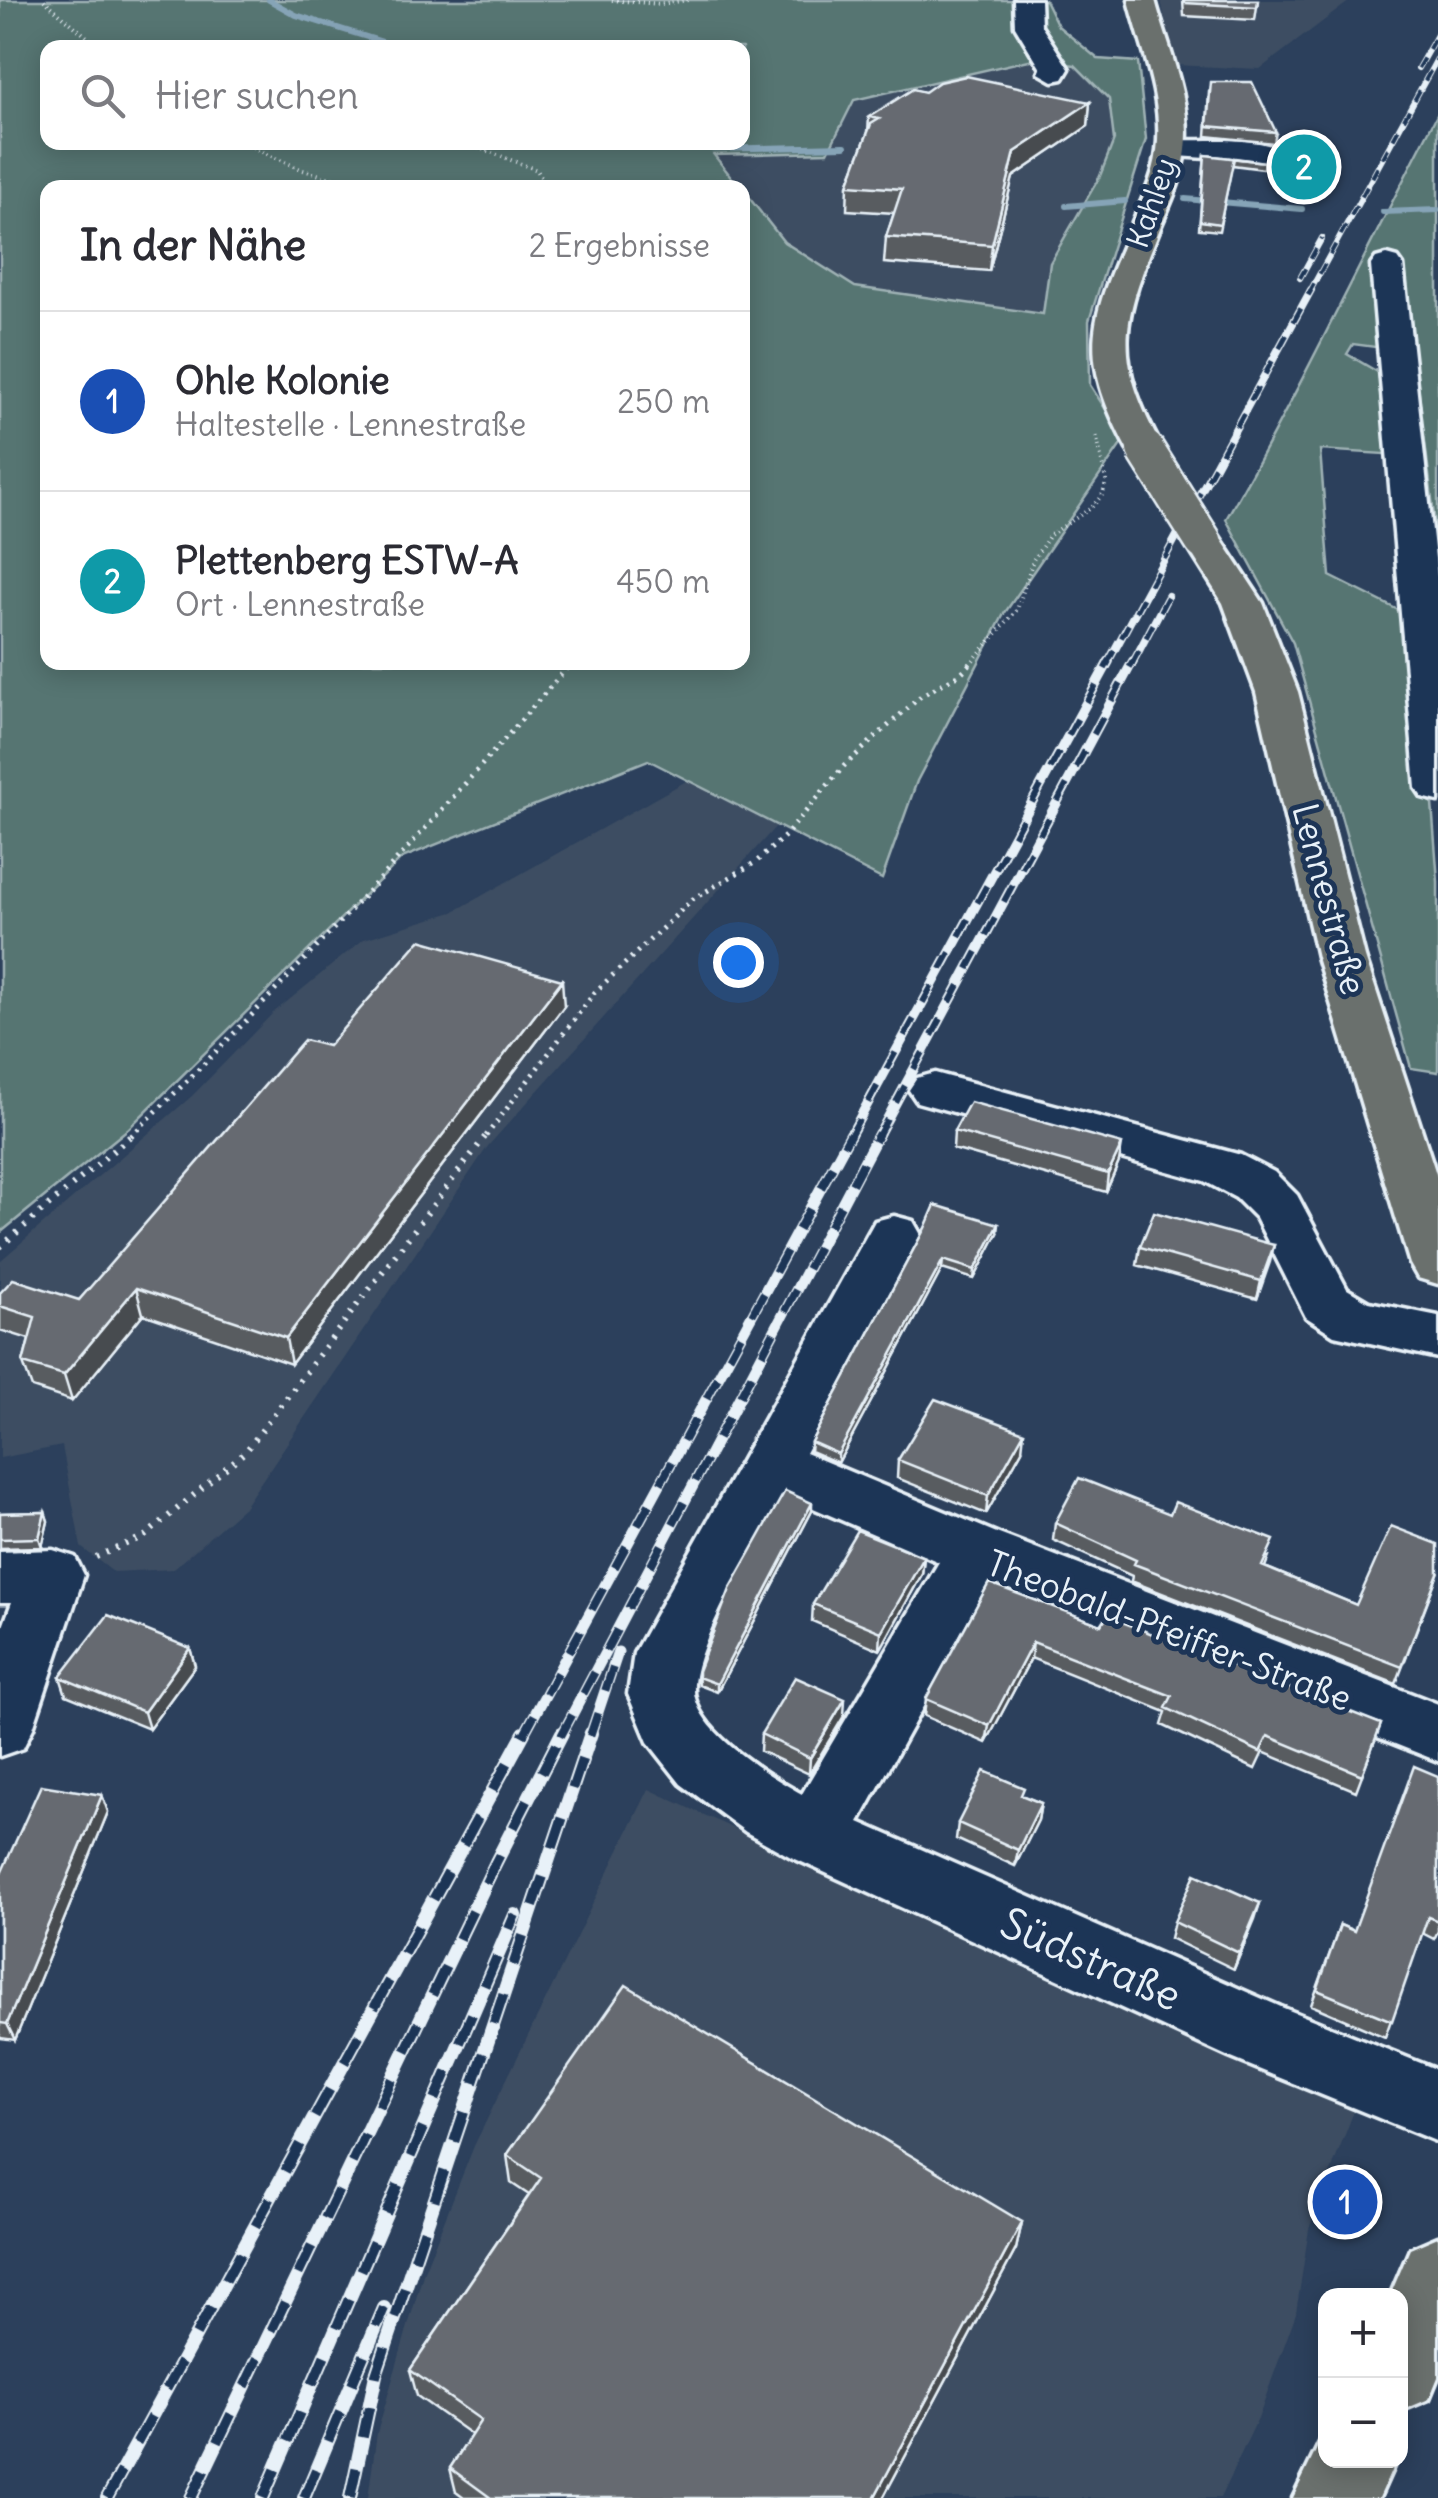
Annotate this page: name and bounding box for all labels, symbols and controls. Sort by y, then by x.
search box [40,40,750,150]
icon: search [75,68,130,123]
text: Hier suchen [155,72,359,119]
pin: 2 [1272,130,1336,204]
street label: Kahley [1118,153,1184,253]
text: In der Nähe [80,219,306,271]
text: 2 Ergebnisse [529,225,710,266]
text: Ohle Kolonie [175,357,390,404]
text: 1 [106,381,119,422]
text: 250 m [617,381,710,422]
text: Haltestelle · Lennestraße [175,404,526,445]
text: Plettenberg ESTW-A [175,537,519,584]
text: 2 [104,561,121,602]
text: 450 m [616,561,710,602]
text: Ort · Lennestraße [175,584,425,625]
street label: Lennestraße [1283,799,1377,999]
your location [713,937,764,988]
street label: Theobald-Pfeiffer-Straße [981,1540,1358,1720]
street label: Südstraße [993,1896,1189,2022]
pin: 1 [1312,2164,1378,2240]
map controls [1318,2288,1408,2468]
button: + [1318,2288,1408,2378]
button: − [1318,2378,1408,2468]

